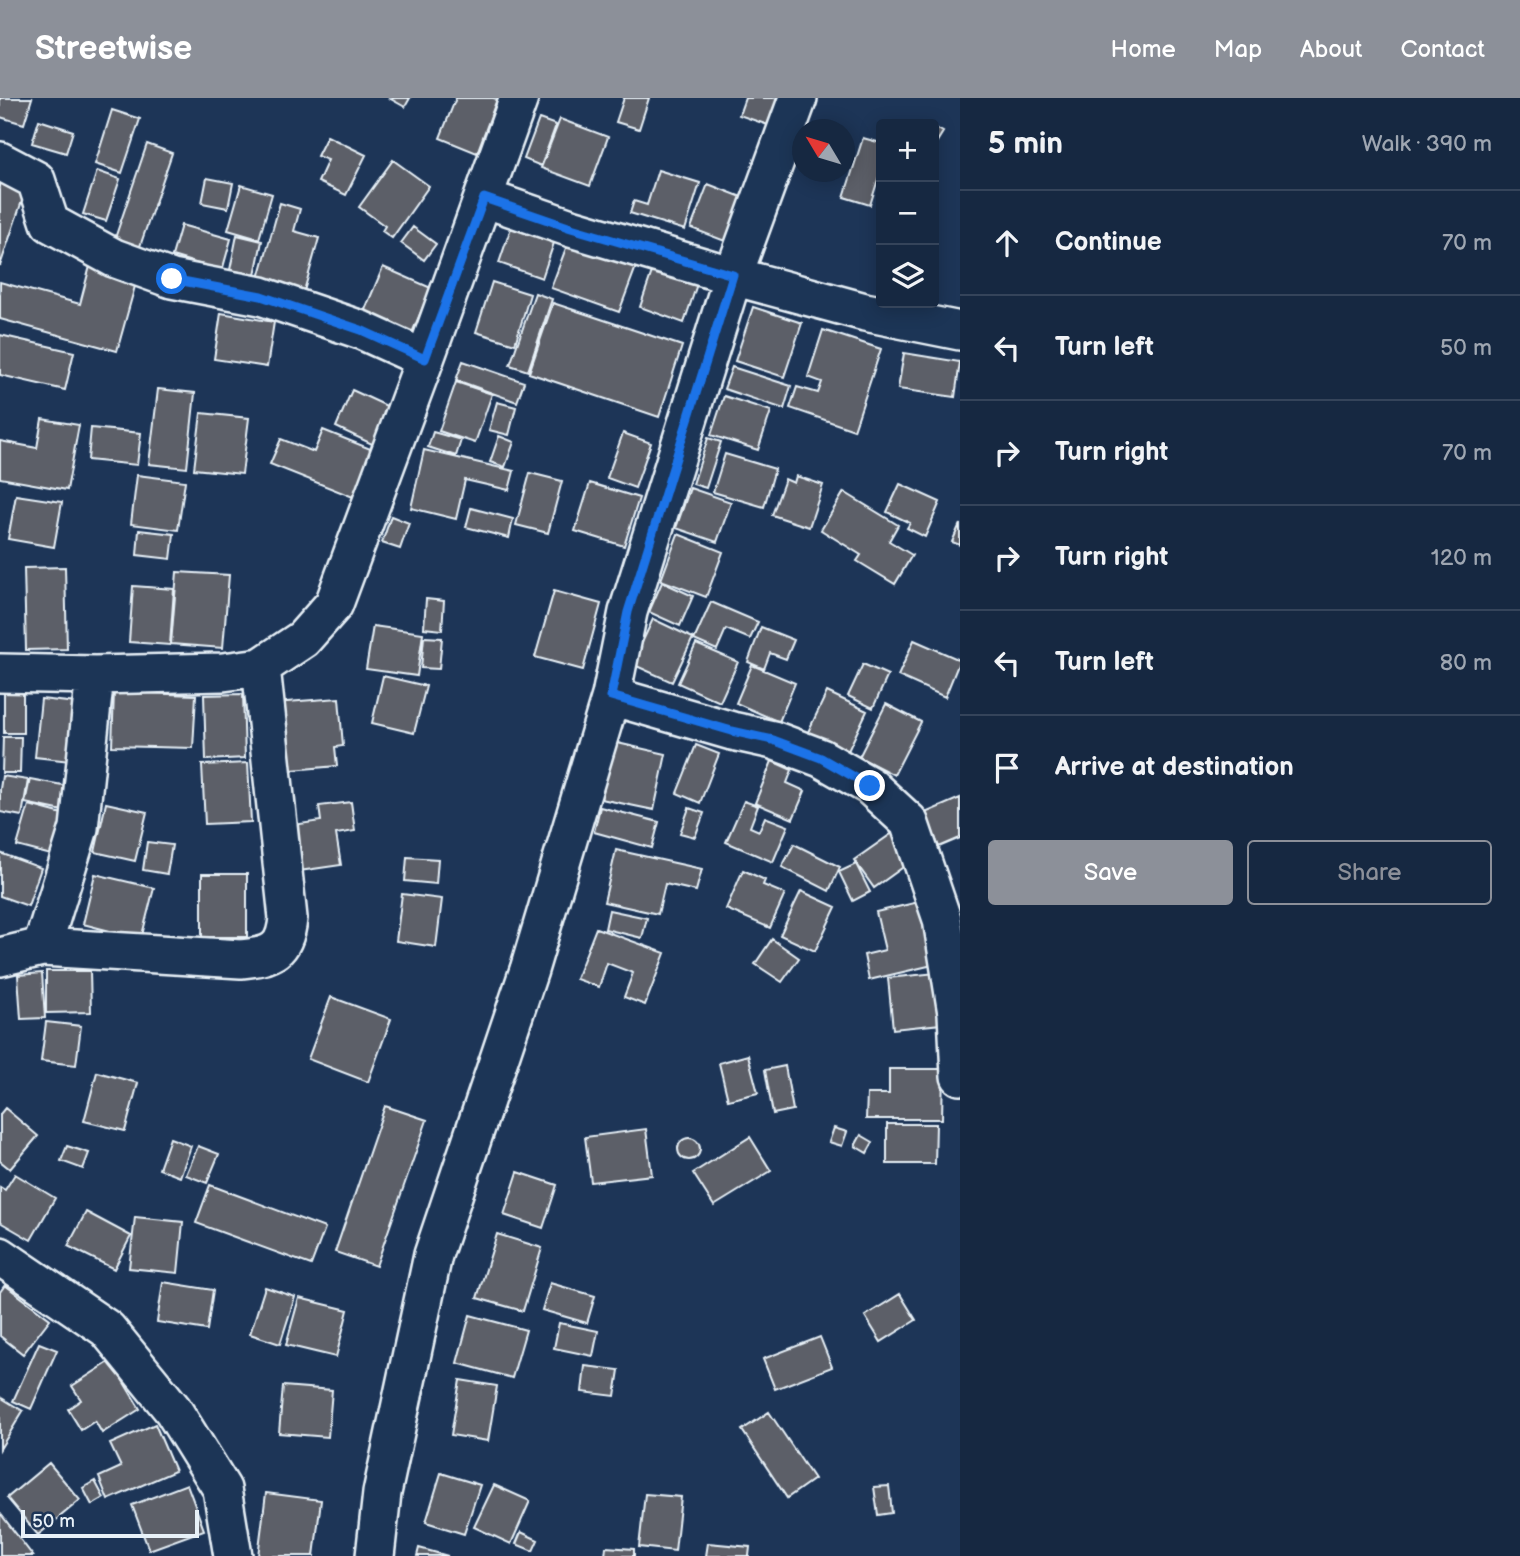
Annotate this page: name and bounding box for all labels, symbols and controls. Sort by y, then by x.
text: Streetwise [35,29,192,69]
text: Home [1111,35,1176,64]
text: Map [1214,35,1262,64]
text: About [1300,35,1362,64]
text: Contact [1400,35,1485,64]
north arrow [792,119,855,182]
map controls [876,119,939,308]
button: + [876,119,939,182]
text: 5 min [988,126,1063,162]
text: Walk · 390 m [1362,130,1492,158]
button: − [876,182,939,245]
icon: ahead [988,224,1026,262]
text: Continue [1055,227,1162,258]
text: 70 m [1442,229,1492,257]
button: layers [876,245,939,308]
route start [156,263,187,294]
icon: left [988,329,1026,367]
text: Turn left [1055,332,1154,363]
text: 50 m [1440,334,1492,362]
icon: right [988,434,1026,472]
text: Turn right [1055,437,1168,468]
text: 70 m [1442,439,1492,467]
icon: right [988,539,1026,577]
text: Turn right [1055,542,1168,573]
text: 120 m [1431,544,1492,572]
icon: left [988,644,1026,682]
text: Turn left [1055,647,1154,678]
text: 80 m [1440,649,1492,677]
icon: arrive [988,749,1026,787]
text: Arrive at destination [1055,752,1294,783]
route end [854,770,885,801]
button: Save [988,840,1233,905]
button: Share [1247,840,1492,905]
scale bar [21,1507,200,1539]
text: 50 m [32,1510,75,1533]

